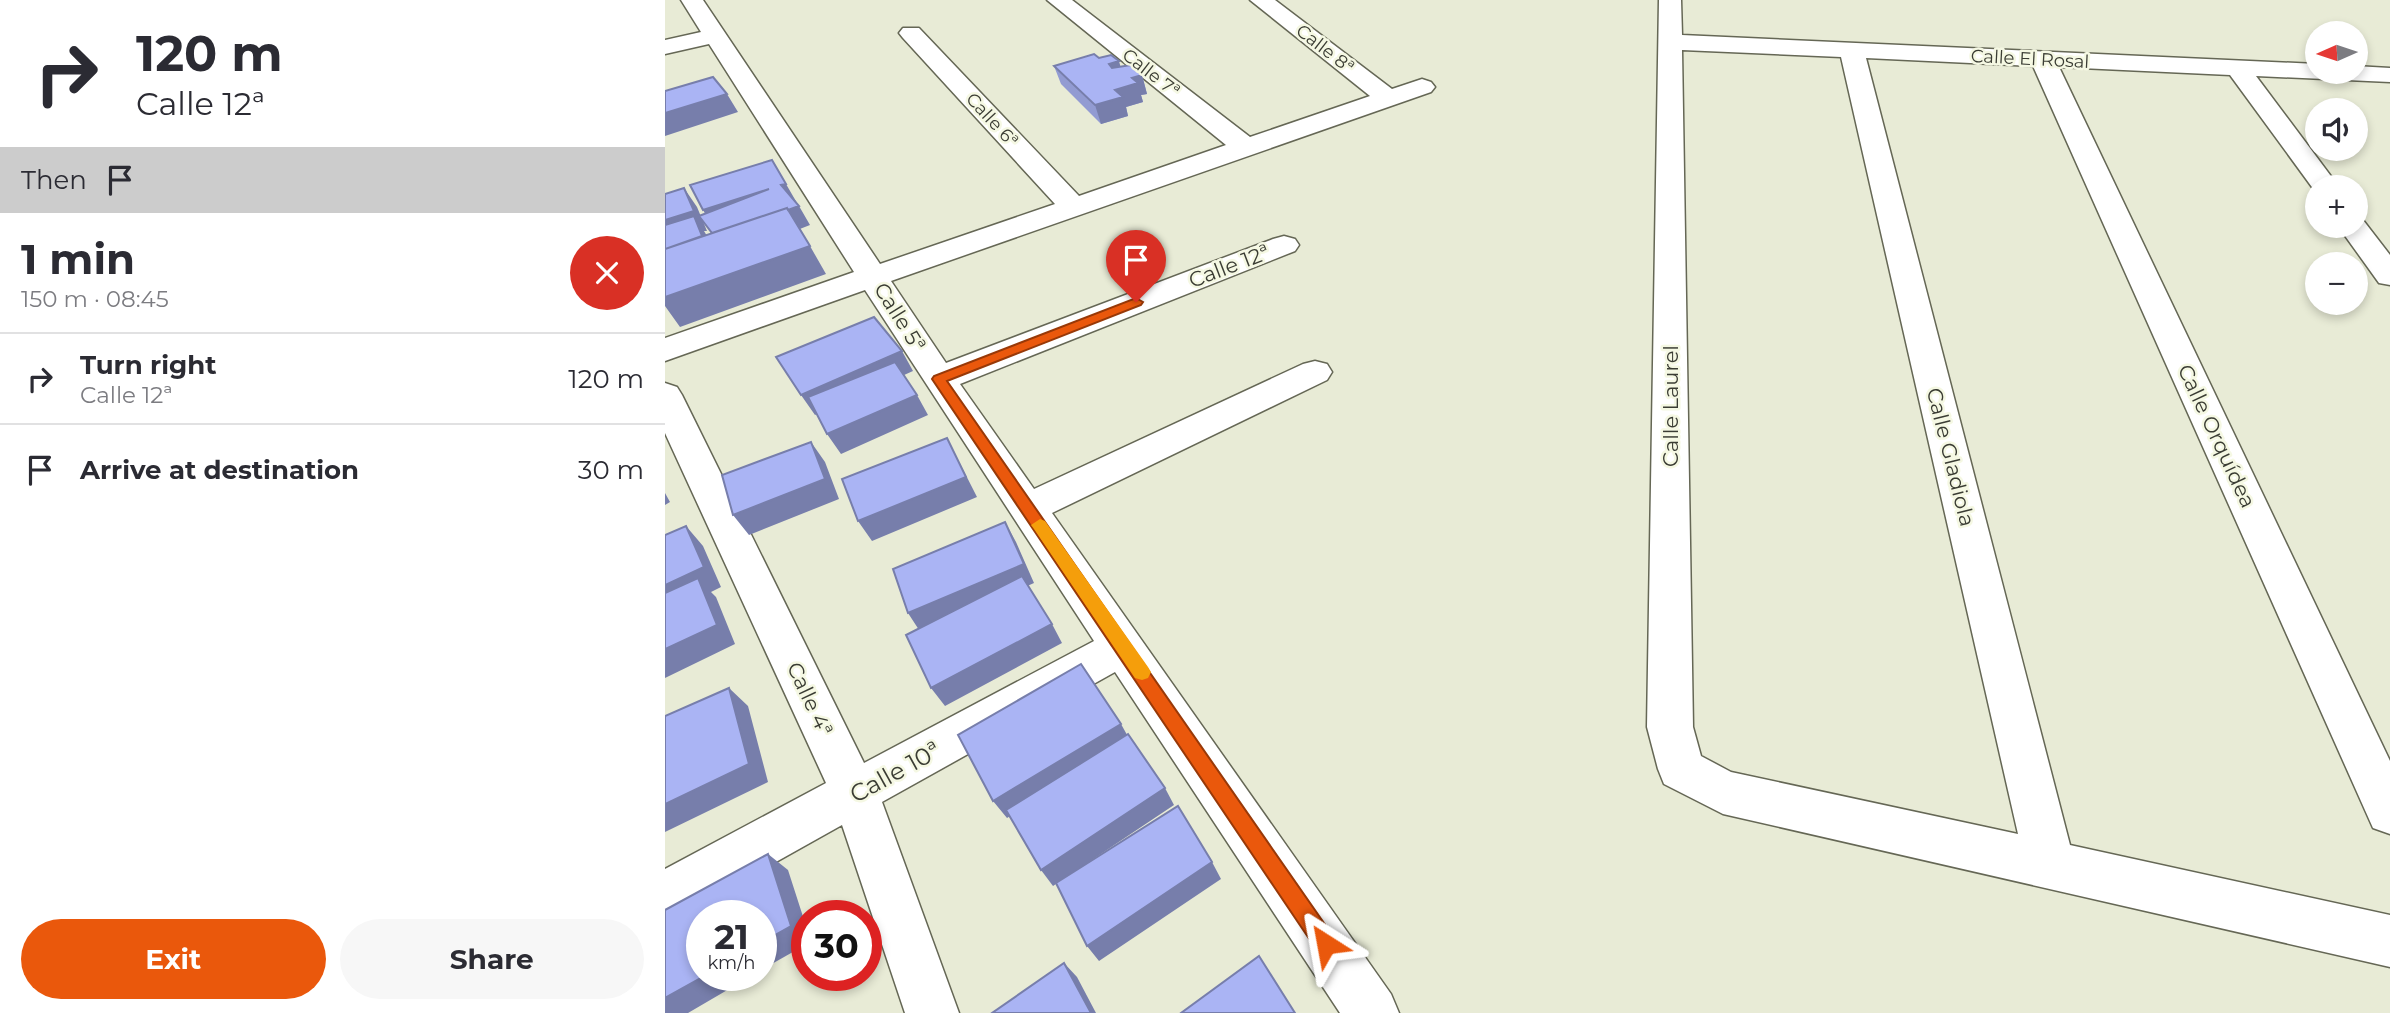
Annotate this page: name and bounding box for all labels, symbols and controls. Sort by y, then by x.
street label: Calle 8ª [1292,20,1358,78]
north arrow [2305,21,2368,84]
map controls [2305,21,2368,315]
text: 120 m [136,24,283,83]
icon: right [21,28,112,119]
street label: Calle 7ª [1118,44,1184,102]
street label: Calle El Rosal [1970,45,2090,73]
text: Calle 12ª [136,84,265,123]
street label: Calle 6ª [961,88,1023,152]
button: sound [2305,98,2368,161]
icon: arrive [101,161,139,199]
text: Then [21,164,87,196]
button: + [2305,175,2368,238]
pin [1106,230,1166,302]
text: 1 min [21,233,135,285]
button: close [570,236,644,310]
street label: Calle 12ª [1185,239,1273,293]
icon: arrive [1117,241,1155,279]
button: − [2305,252,2368,315]
street label: Calle 5ª [869,278,931,356]
text: 150 m · 08:45 [21,285,169,313]
street label: Calle Laurel [1658,345,1683,467]
text: Turn right [80,349,216,381]
icon: right [21,360,59,398]
street label: Calle Orquídea [2173,360,2261,512]
text: 120 m [568,363,644,395]
text: Calle 12ª [80,381,173,409]
street label: Calle Gladiola [1922,385,1980,529]
icon: arrive [21,451,59,489]
text: Arrive at destination [80,454,359,486]
text: 30 m [578,454,644,486]
street label: Calle 4ª [782,658,838,740]
street label: Calle 10ª [845,735,945,809]
speed limit sign: 30 [791,900,882,991]
position arrow [1289,907,1363,981]
text: 21 [714,915,749,958]
button: Exit [21,919,326,999]
button: Share [340,919,644,999]
text: km/h [707,952,756,974]

